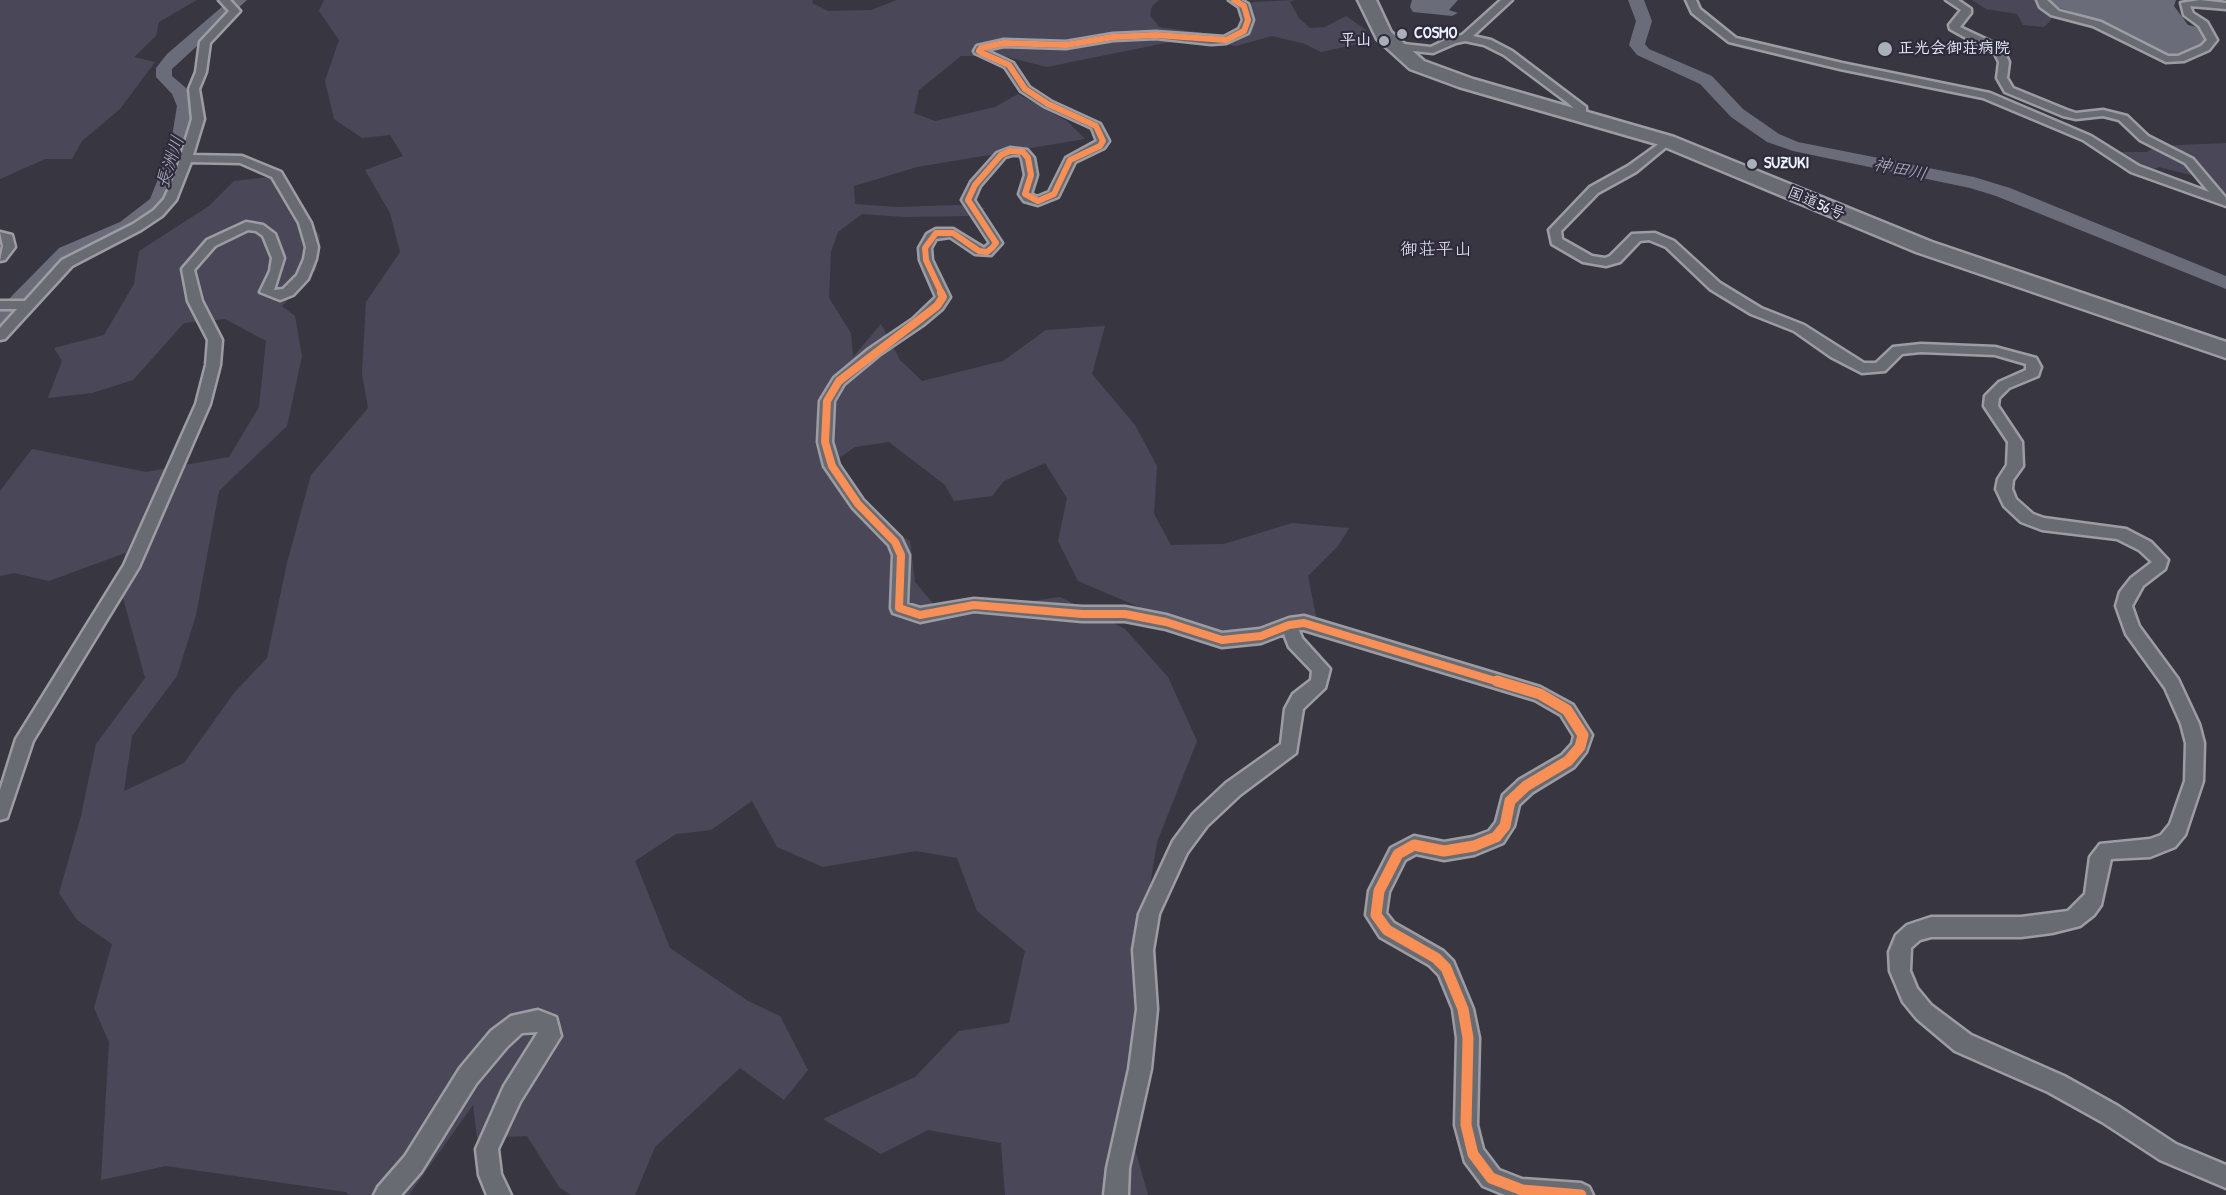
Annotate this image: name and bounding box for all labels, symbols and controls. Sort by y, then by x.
place label: COSMO [1414,24,1457,44]
marker: COSMO [1395,27,1409,41]
place label: 平山 [1340,31,1372,51]
marker: 平山 [1377,34,1391,48]
place label: 正光会御荘病院 [1898,39,2010,59]
marker: 正光会御荘病院 [1876,40,1894,58]
water label: 長洲川 [152,133,190,191]
place label: SUZUKI [1764,154,1809,174]
water label: 神田川 [1871,154,1929,186]
marker: SUZUKI [1745,157,1759,171]
street label: 国道56号 [1784,183,1848,225]
district label: 御荘平山 [1400,239,1472,261]

